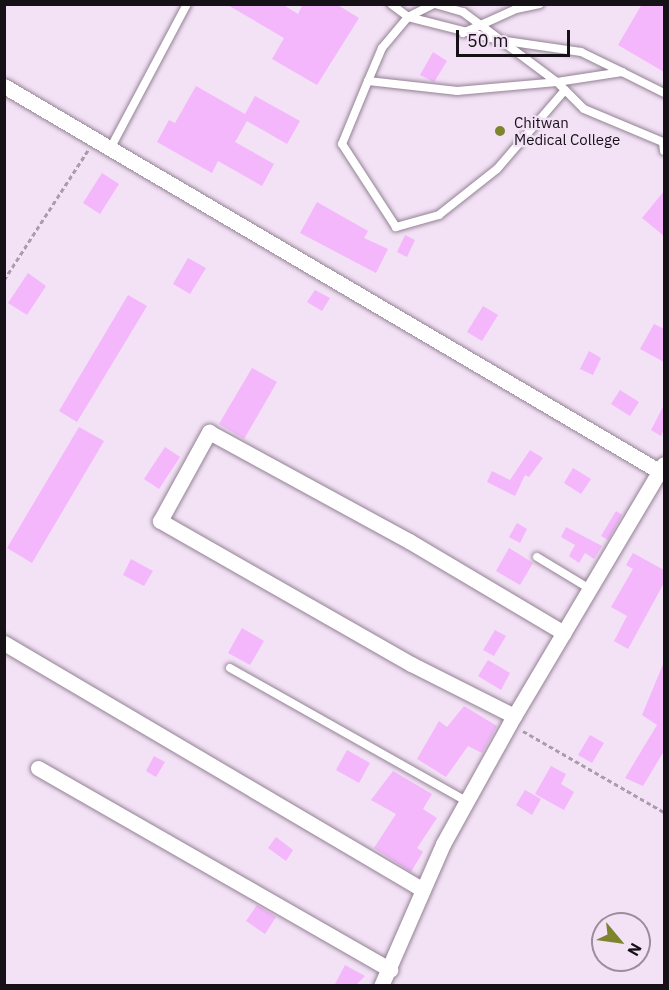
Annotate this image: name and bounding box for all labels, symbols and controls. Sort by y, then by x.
scale bar [459,18,573,56]
text: 50 m [467,29,509,52]
place label: Chitwan Medical College [514,113,620,148]
marker: Chitwan Medical College [491,122,509,140]
north arrow [591,912,651,972]
text: N [623,940,647,960]

